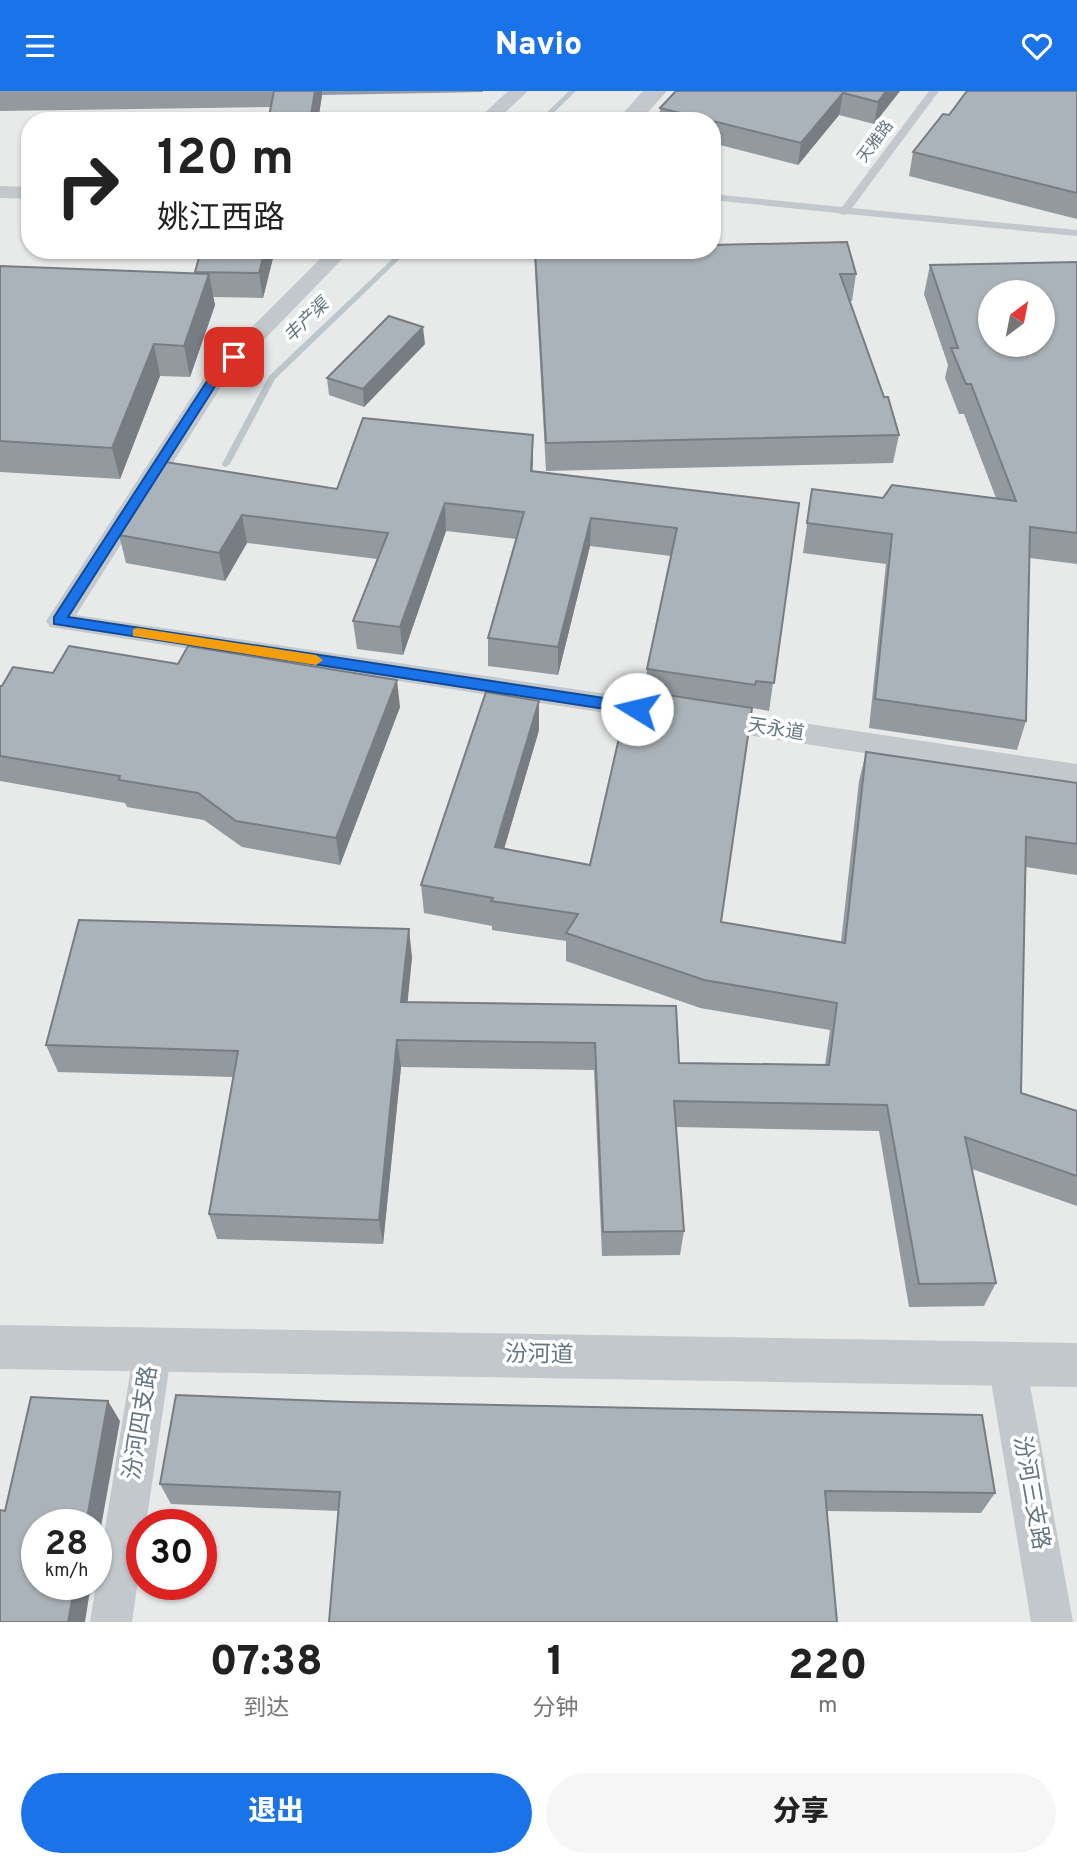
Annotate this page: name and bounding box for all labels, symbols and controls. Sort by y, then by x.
text: Navio [495,26,582,66]
icon: menu [21,27,59,65]
icon: heart [1018,27,1056,65]
street label: 天雅路 [854,117,898,167]
text: 120 m [157,130,294,192]
icon: right [42,140,133,231]
text: 姚江西路 [157,200,285,240]
north arrow [978,280,1055,357]
map controls [978,280,1055,357]
water label: 丰产渠 [280,292,337,348]
pin [204,327,264,387]
icon: arrive [215,338,253,376]
position arrow [600,672,674,746]
street label: 天永道 [746,714,806,746]
street label: 汾河道 [504,1341,574,1371]
street label: 汾河四支路 [119,1364,165,1482]
street label: 汾河三支路 [1006,1434,1054,1552]
speed limit sign: 30 [126,1509,217,1600]
text: 28 [45,1523,88,1567]
text: km/h [45,1560,88,1583]
text: 07:38 [210,1637,323,1690]
text: 1 [547,1637,564,1690]
text: 220 [788,1641,867,1694]
text: m [818,1692,837,1721]
text: 到达 [243,1695,289,1724]
text: 分钟 [532,1695,578,1724]
button: 退出 [21,1773,532,1853]
button: 分享 [546,1773,1056,1853]

